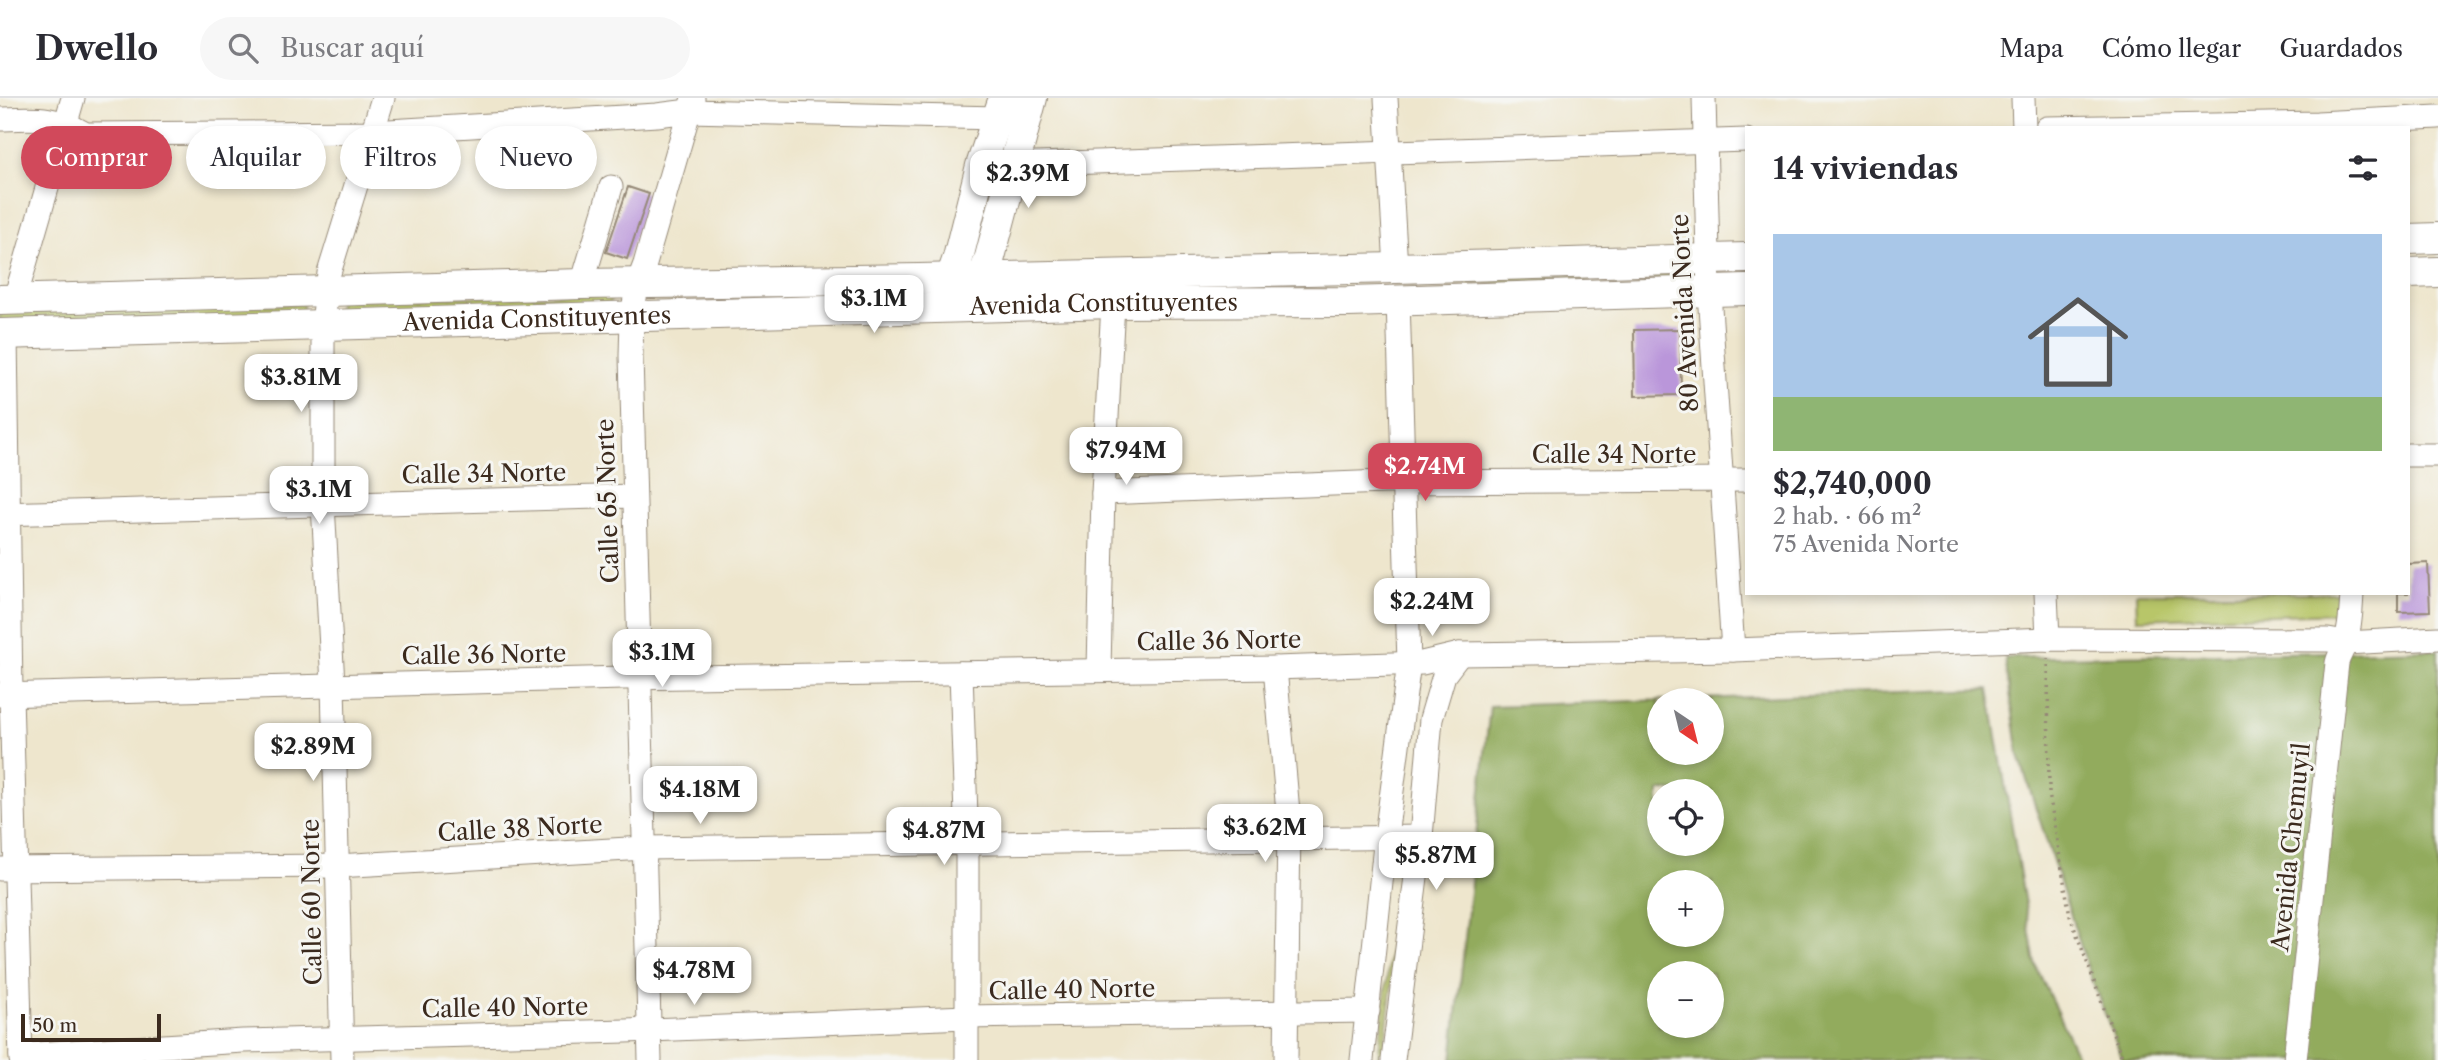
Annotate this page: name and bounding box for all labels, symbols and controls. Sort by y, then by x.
search box [200,17,690,80]
text: Dwello [35,28,158,69]
icon: search [224,29,262,67]
text: Buscar aquí [280,32,424,64]
text: Mapa [1999,34,2064,63]
text: Cómo llegar [2102,34,2241,63]
text: Guardados [2279,34,2403,63]
chip: Comprar [21,126,172,189]
chip: Alquilar [186,126,326,189]
chip: Filtros [340,126,461,189]
chip: Nuevo [475,126,597,189]
icon: filters [2344,149,2382,187]
pin: $2.39M [971,150,1085,210]
text: 14 viviendas [1773,150,1959,187]
text: $2.39M [986,159,1070,187]
street label: 80 Avenida Norte [1665,213,1704,413]
pin: $3.1M [825,275,923,335]
icon: home [2015,279,2141,405]
text: $3.1M [841,284,908,312]
street label: Avenida Constituyentes [968,287,1238,321]
street label: Avenida Constituyentes [401,300,672,337]
pin: $3.81M [244,354,358,414]
text: $3.81M [260,363,342,391]
street label: Calle 65 Norte [590,418,625,584]
pin: $7.94M [1069,428,1183,487]
text: $7.94M [1085,436,1167,464]
street label: Calle 34 Norte [1532,440,1696,469]
pin: $2.74M [1368,444,1482,503]
text: $2.74M [1384,452,1466,480]
street label: Calle 34 Norte [401,458,567,489]
text: $2,740,000 [1773,465,1932,502]
pin: $3.1M [270,466,368,526]
text: $3.1M [286,475,353,503]
text: 2 hab. · 66 m² [1773,502,1921,530]
text: 75 Avenida Norte [1773,530,1959,558]
pin: $2.24M [1375,578,1489,638]
text: $2.24M [1390,587,1474,615]
street label: Calle 36 Norte [1136,625,1302,656]
pin: $3.1M [613,630,711,689]
text: $3.1M [629,638,696,666]
street label: Calle 36 Norte [401,639,567,670]
north arrow [1647,688,1724,765]
map controls [1647,688,1724,1038]
pin: $2.89M [256,724,370,783]
text: $2.89M [270,732,356,760]
street label: Avenida Chemuyil [2265,741,2316,954]
pin: $4.18M [643,766,757,826]
text: $4.18M [659,775,741,803]
button: locate [1647,779,1724,856]
pin: $3.62M [1208,804,1322,864]
pin: $4.87M [887,808,1001,867]
street label: Calle 38 Norte [437,810,603,847]
text: $3.62M [1223,813,1307,841]
text: $4.87M [902,816,986,844]
street label: Calle 60 Norte [296,818,327,986]
pin: $5.87M [1379,832,1493,892]
text: $5.87M [1395,841,1477,869]
button: + [1647,870,1724,947]
pin: $4.78M [637,948,751,1007]
text: $4.78M [652,956,736,984]
button: − [1647,961,1724,1038]
street label: Calle 40 Norte [988,974,1156,1005]
street label: Calle 40 Norte [421,992,589,1023]
scale bar [21,1011,161,1043]
text: 50 m [32,1014,77,1037]

